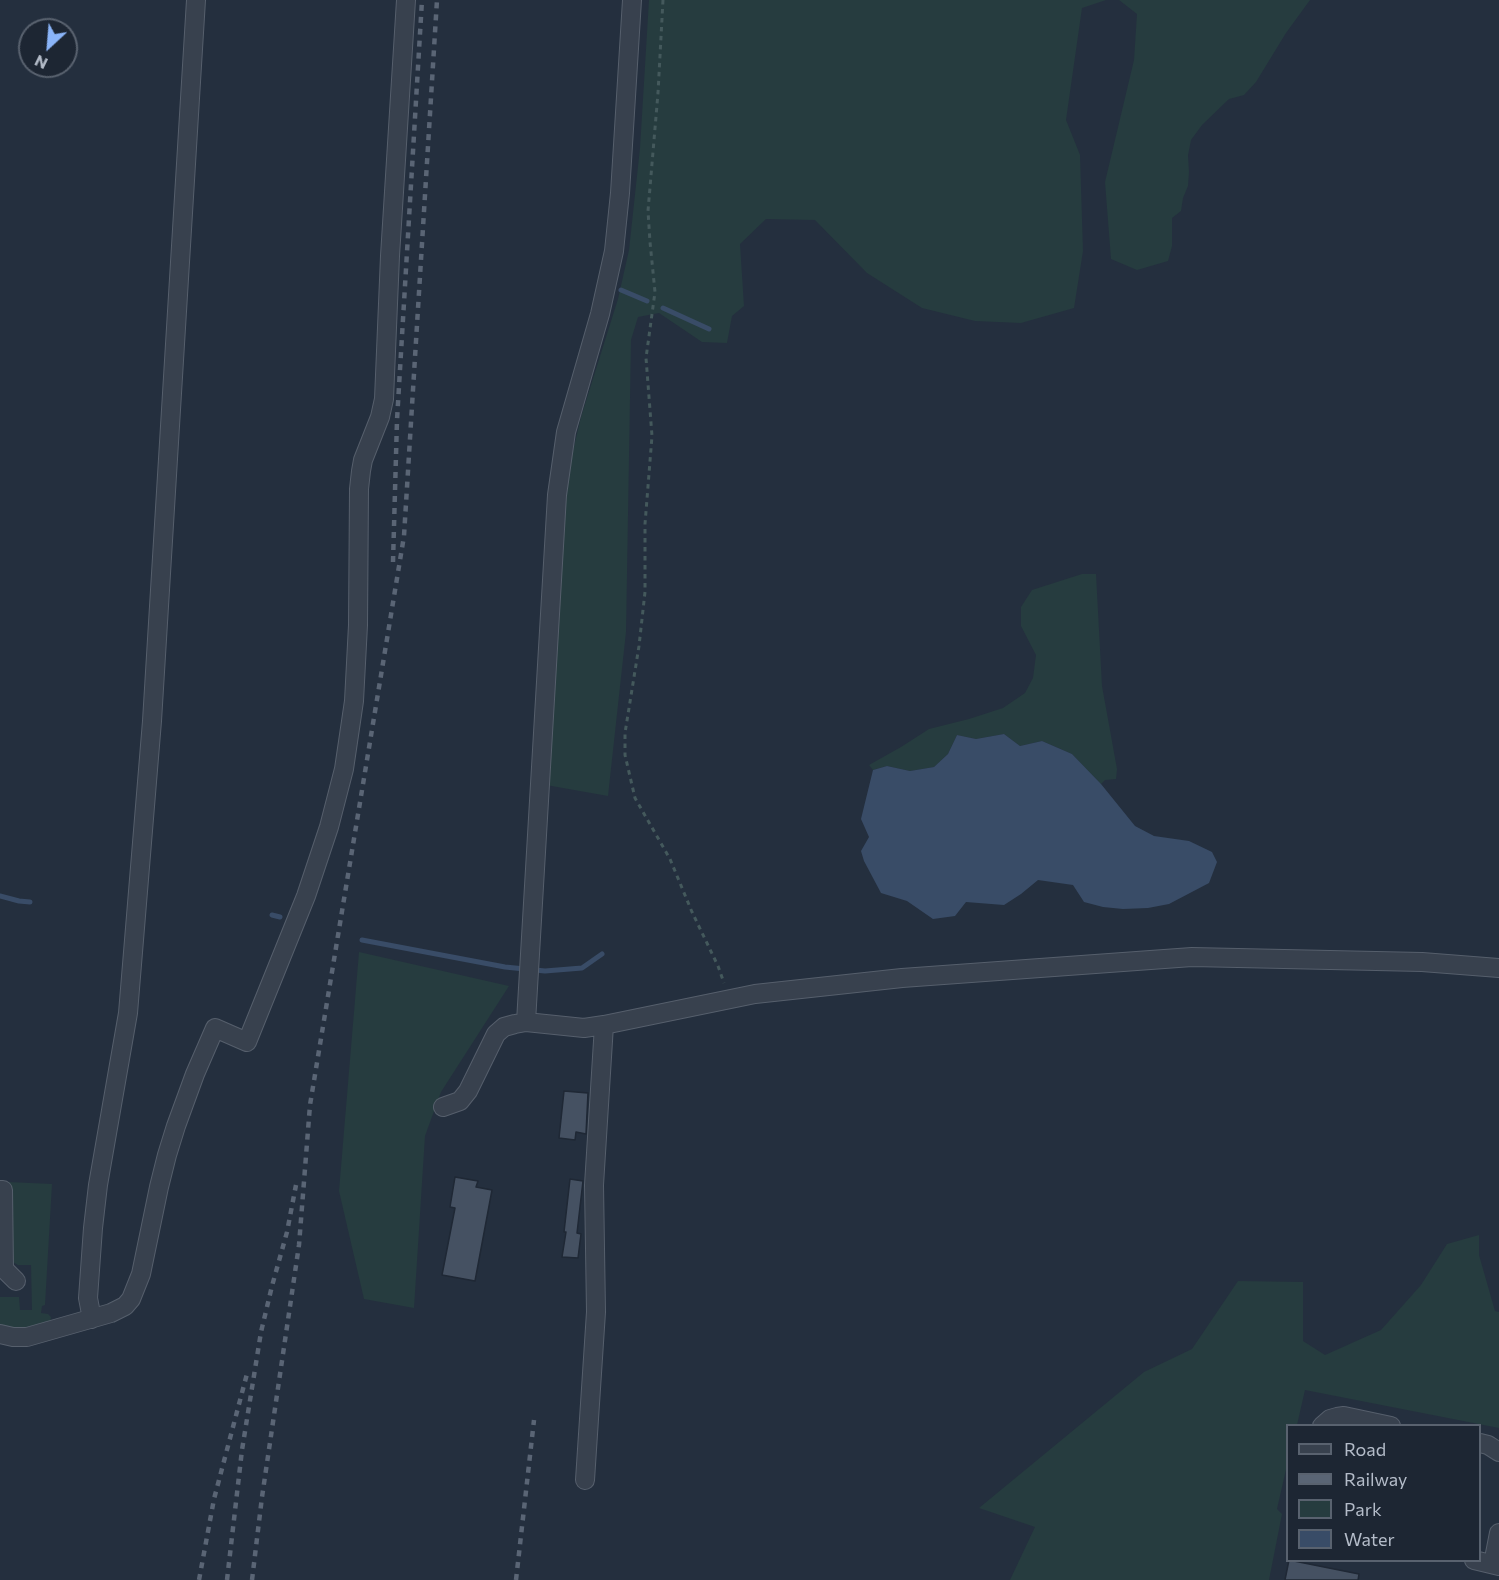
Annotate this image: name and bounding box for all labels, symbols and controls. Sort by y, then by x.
north arrow [18,18,78,78]
text: N [31,52,50,74]
legend [1286,1424,1481,1562]
text: Road [1344,1438,1386,1460]
text: Railway [1344,1468,1407,1490]
text: Park [1344,1498,1382,1520]
text: Water [1344,1528,1395,1550]

